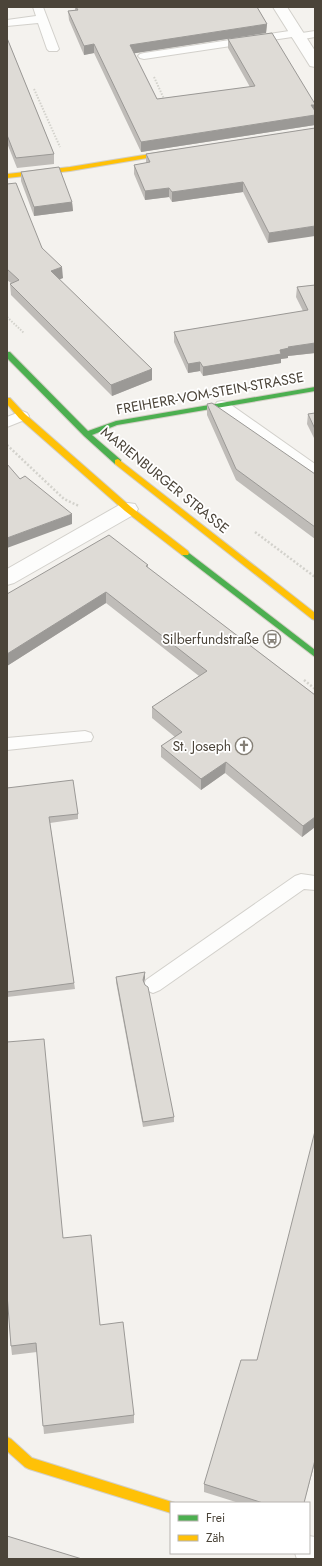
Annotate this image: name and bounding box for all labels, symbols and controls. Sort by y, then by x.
street label: FREIHERR-VOM-STEIN-STRASSE [115,367,305,419]
street label: MARIENBURGER STRASSE [97,422,233,538]
place label: Silberfundstraße [162,629,259,649]
bus stop icon: Silberfundstraße [262,629,282,649]
place label: St. Joseph [172,736,231,756]
church icon: St. Joseph [234,736,254,756]
legend [170,1502,310,1554]
text: Frei [206,1509,225,1527]
text: Zäh [206,1529,225,1547]

